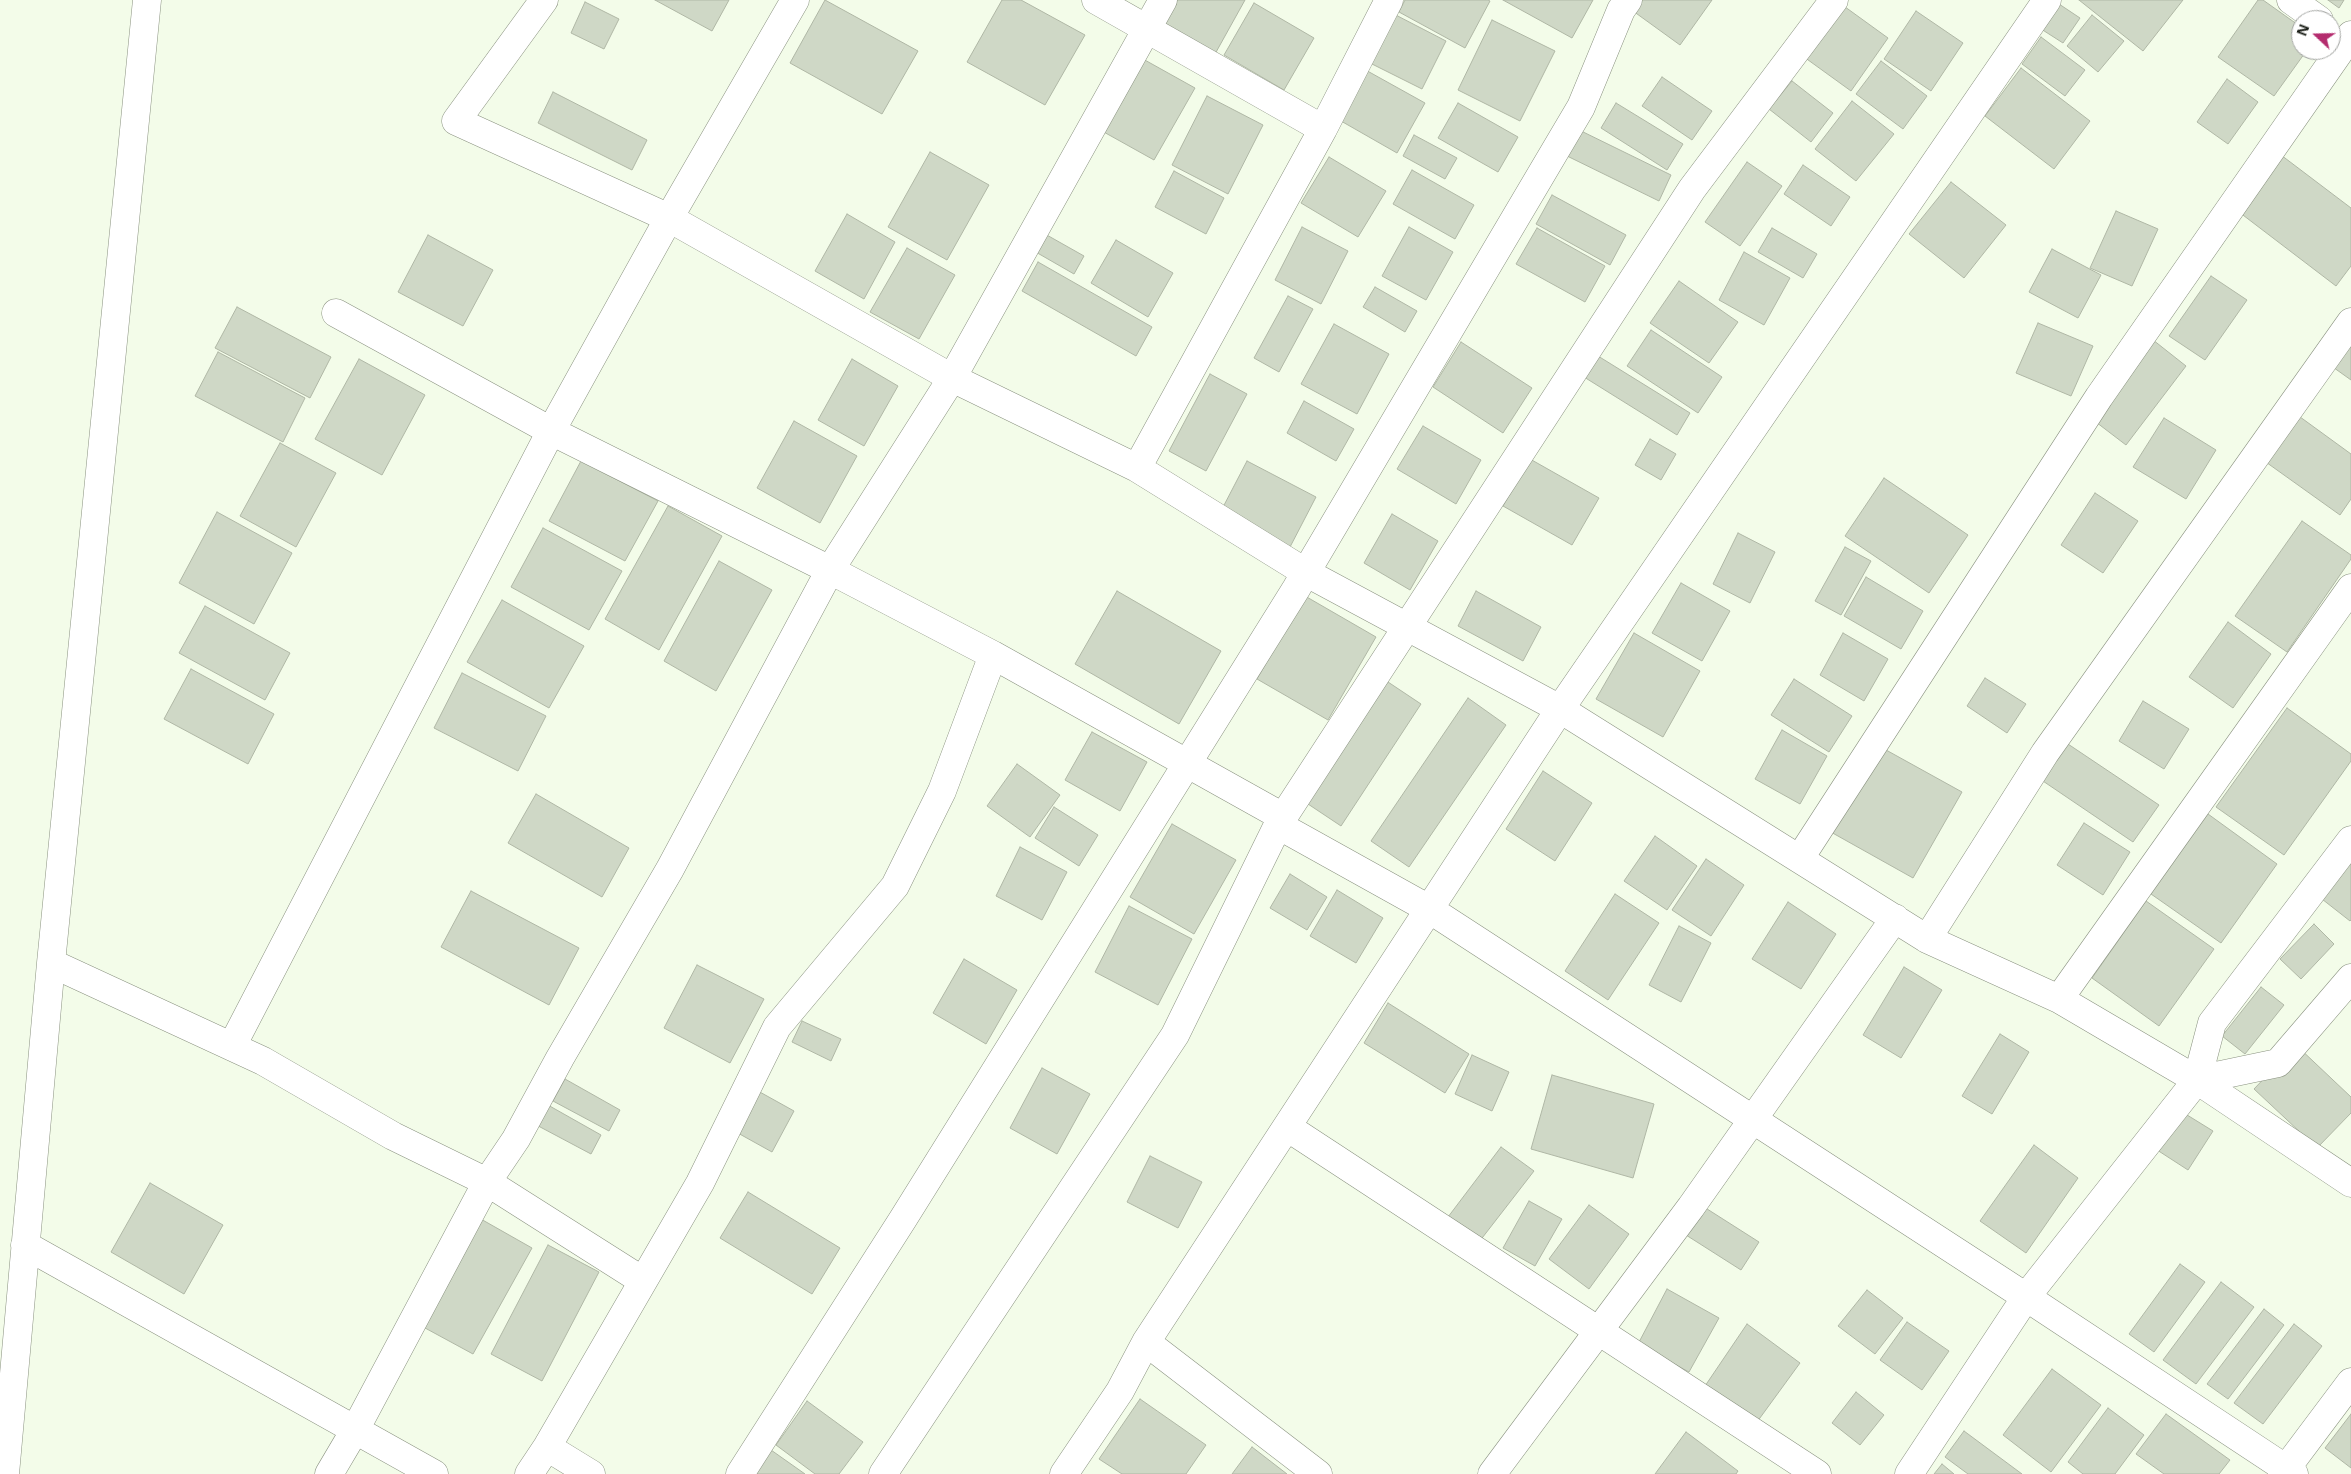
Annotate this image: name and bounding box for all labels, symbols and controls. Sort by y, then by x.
north arrow [2291,10,2341,60]
text: N [2292,21,2313,39]

